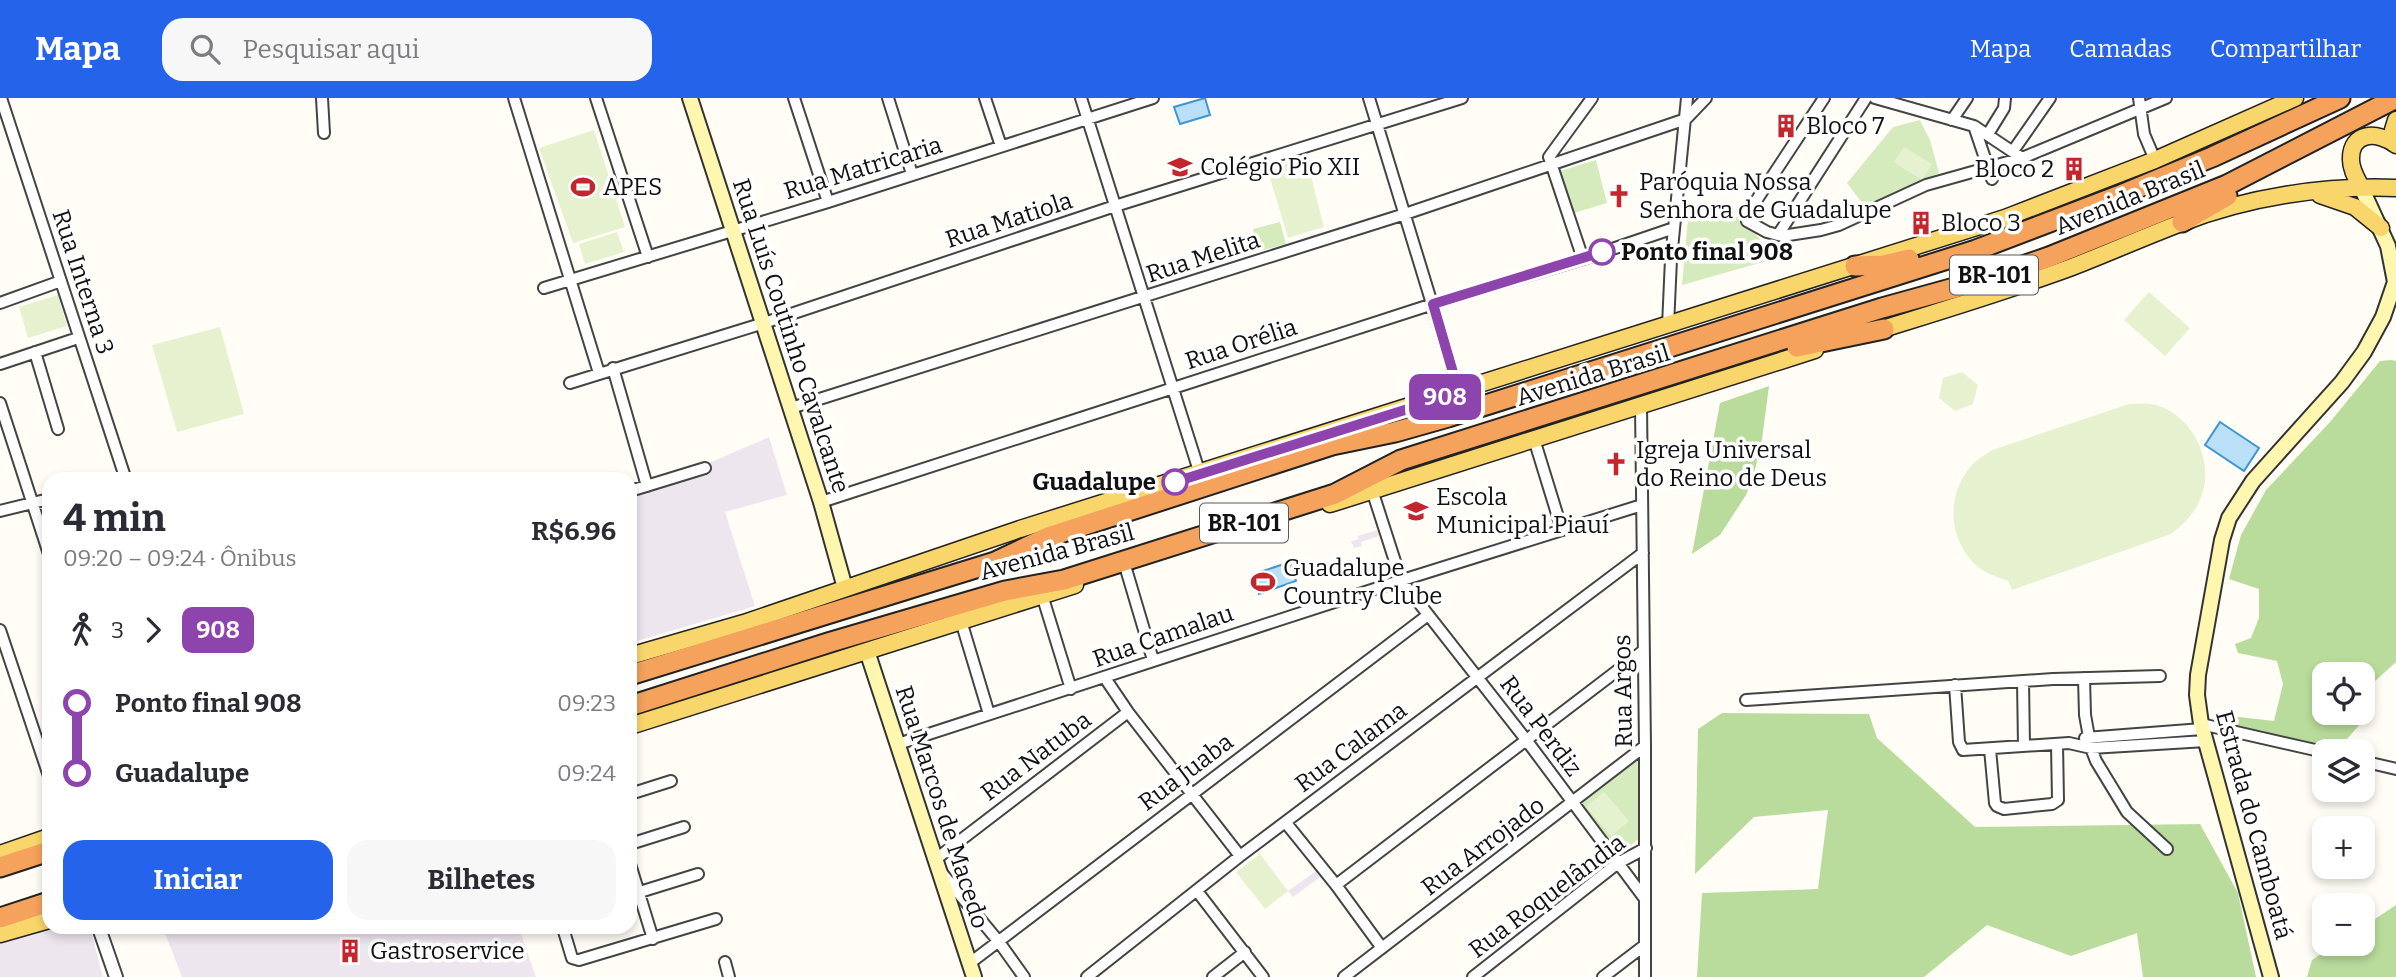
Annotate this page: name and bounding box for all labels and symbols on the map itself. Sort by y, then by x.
building icon: Bloco 7 [1772,112,1800,140]
place label: Bloco 7 [1806,112,1884,140]
street label: Rua Matricaria [781,131,945,205]
school or university icon: Colégio Pio XII [1166,153,1194,181]
place label: Colégio Pio XII [1200,153,1360,181]
place label: Bloco 2 [1975,155,2054,183]
street label: Avenida Brasil [2051,155,2209,241]
building icon: Bloco 2 [2060,155,2088,183]
place label: Paróquia Nossa Senhora de Guadalupe [1639,168,1892,224]
sports icon: APES [569,173,597,201]
place label: APES [603,173,662,201]
street label: Rua Luís Coutinho Cavalcante [727,175,855,497]
church icon: Paróquia Nossa Senhora de Guadalupe [1605,182,1633,210]
street label: Rua Matiola [942,186,1076,254]
street label: Rua Interna 3 [46,206,120,358]
building icon: Bloco 3 [1907,209,1935,237]
place label: Bloco 3 [1941,209,2021,237]
street label: Rua Melita [1143,225,1263,289]
place label: Ponto final 908 [1621,238,1793,266]
marker: Ponto final 908 [1589,239,1615,265]
road number: BR-101 [1950,256,2038,294]
street label: Rua Orélia [1182,313,1300,375]
street label: Avenida Brasil [1513,338,1673,412]
line badge: 908 [1405,374,1485,420]
place label: Igreja Universal do Reino de Deus [1636,436,1827,492]
church icon: Igreja Universal do Reino de Deus [1602,450,1630,478]
place label: Guadalupe [1032,468,1156,496]
marker: Guadalupe [1162,469,1188,495]
place label: Escola Municipal Piauí [1436,483,1609,539]
school or university icon: Escola Municipal Piauí [1402,497,1430,525]
road number: BR-101 [1200,504,1288,542]
street label: Avenida Brasil [977,518,1137,586]
place label: Guadalupe Country Clube [1283,554,1442,610]
sports icon: Guadalupe Country Clube [1249,568,1277,596]
street label: Rua Camalau [1089,599,1237,673]
street label: Rua Argos [1608,634,1638,748]
street label: Rua Perdiz [1494,670,1588,782]
street label: Rua Marcos de Macedo [890,682,994,932]
street label: Rua Calama [1290,696,1412,798]
street label: Rua Natuba [975,706,1097,806]
street label: Estrada do Camboatá [2210,708,2298,942]
street label: Rua Juaba [1133,727,1239,817]
street label: Rua Arrojado [1416,791,1550,901]
street label: Rua Roquelândia [1463,828,1631,964]
building icon: Gastroservice [336,937,364,965]
place label: Gastroservice [370,937,525,965]

